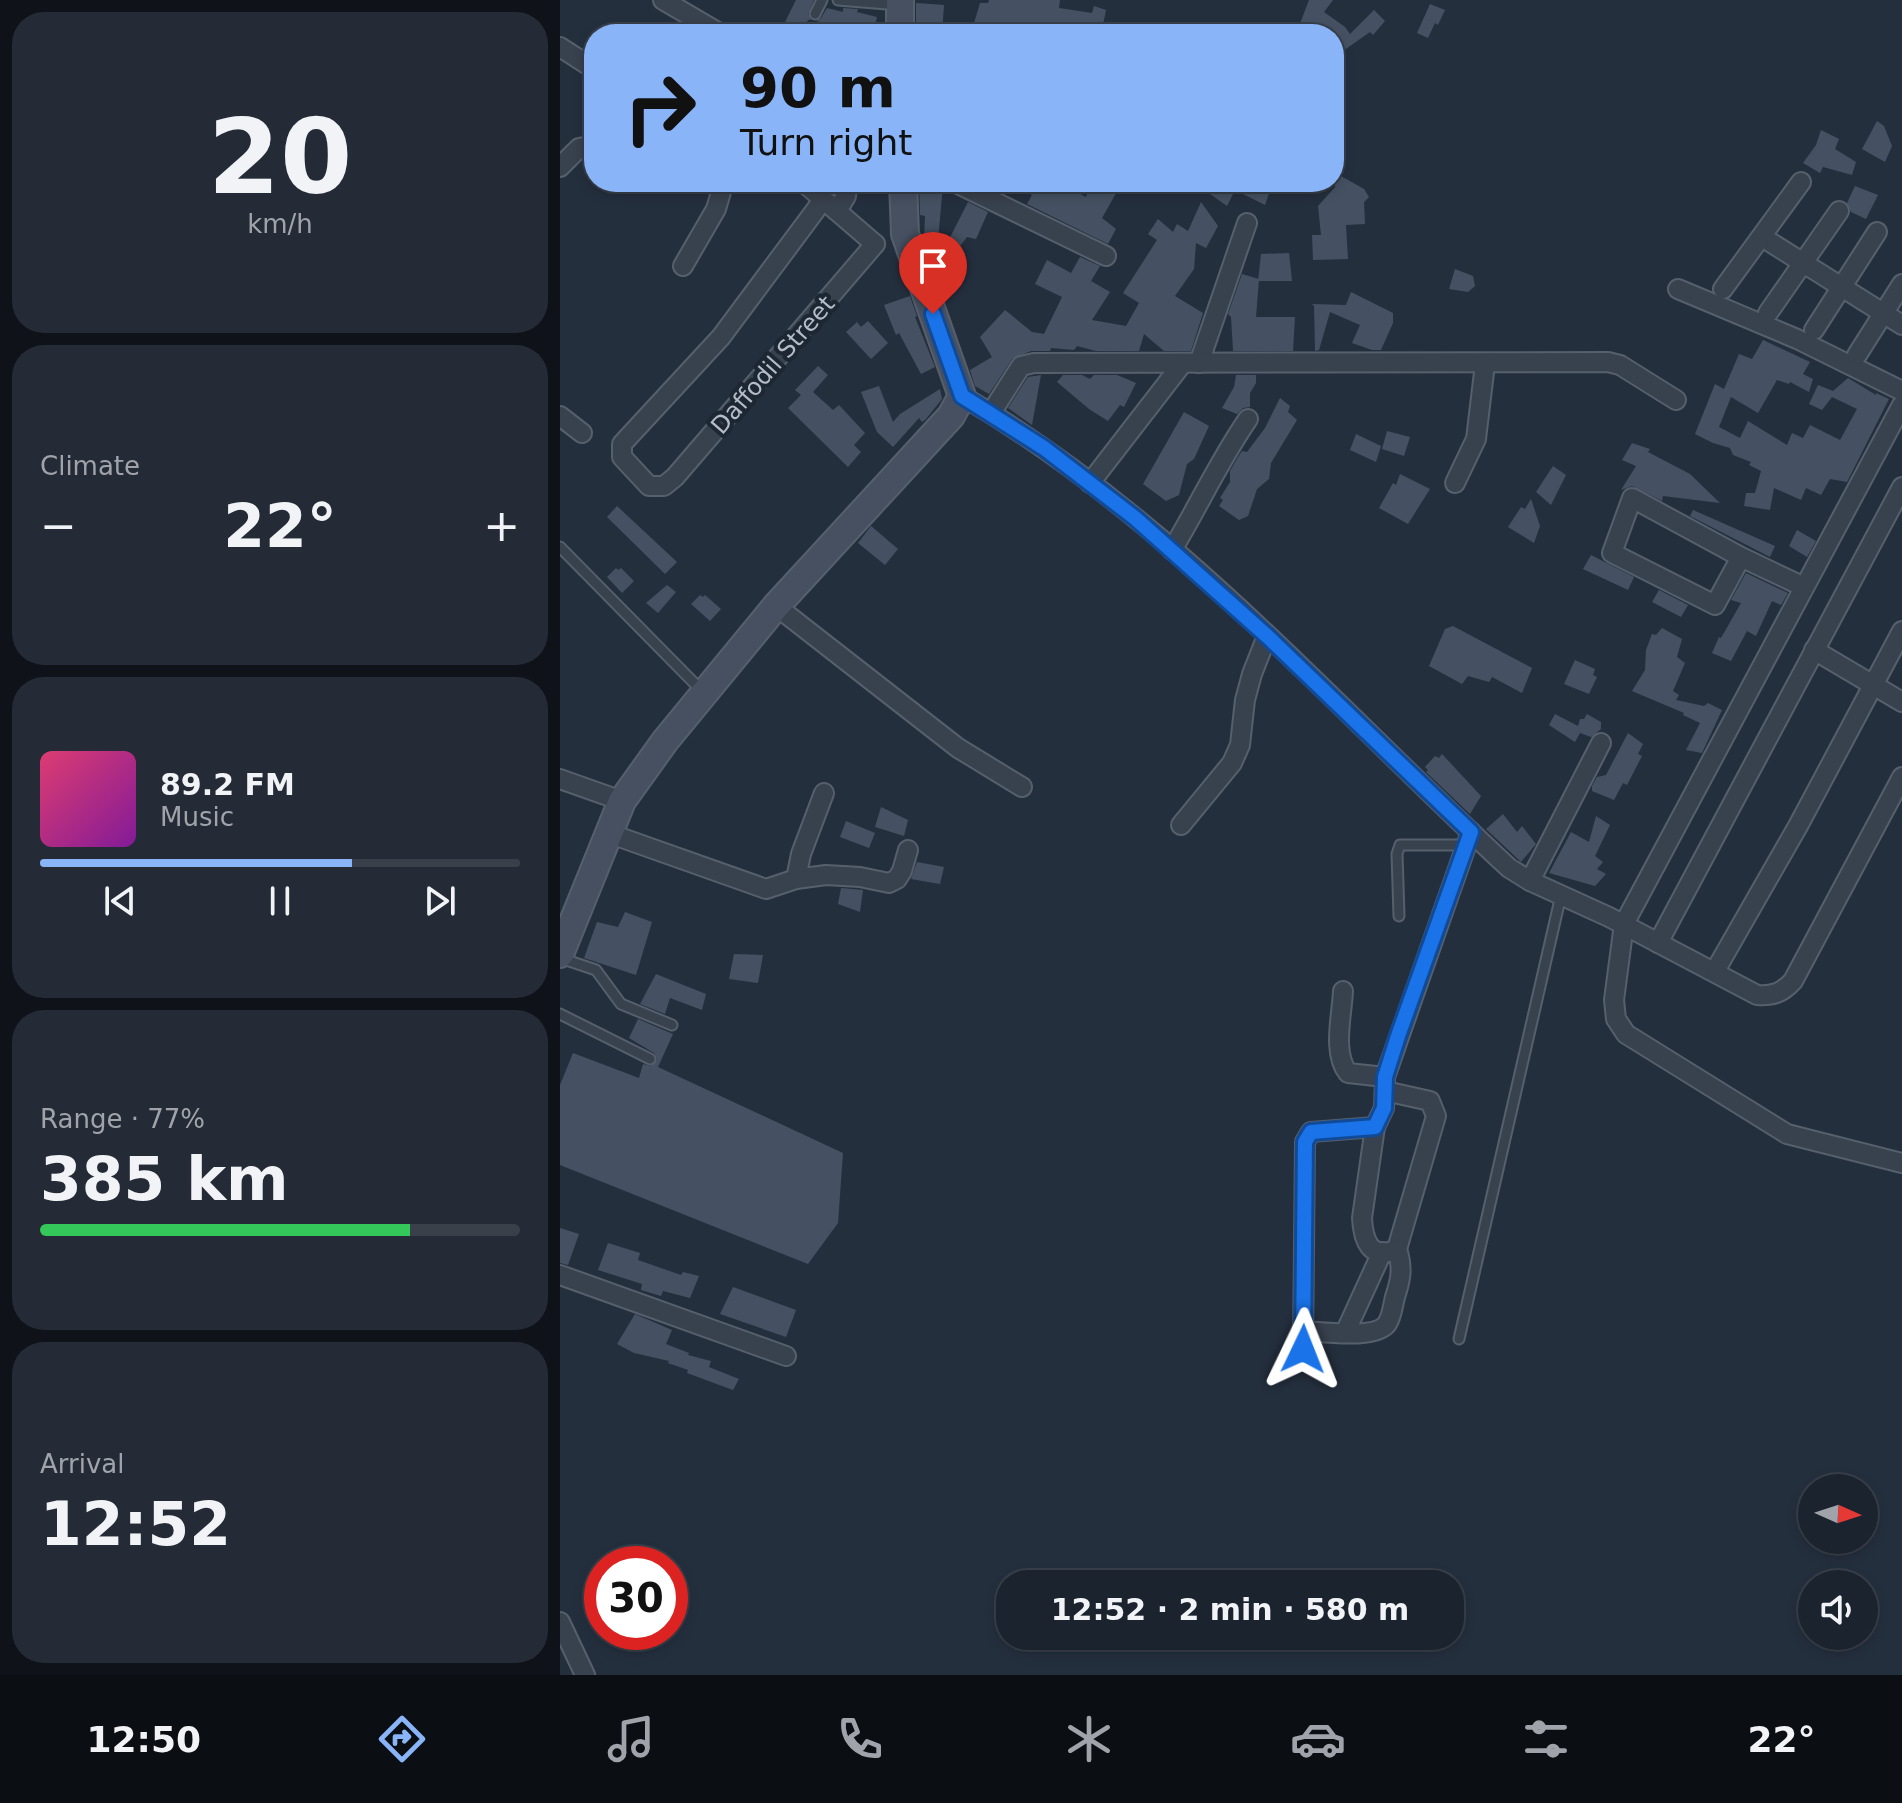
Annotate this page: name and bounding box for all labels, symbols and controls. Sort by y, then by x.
text: 90 m [740,55,896,120]
icon: right [608,56,712,160]
text: 20 [208,96,352,218]
text: Turn right [740,122,912,163]
text: km/h [247,209,313,239]
pin [899,232,967,314]
icon: arrive [911,244,955,288]
street label: Daffodil Street [706,290,840,440]
text: Climate [40,451,140,481]
text: 22° [223,491,337,561]
text: − [40,500,77,551]
text: + [483,500,520,551]
text: 89.2 FM [160,767,295,802]
text: Music [160,802,234,832]
icon: previous [98,879,142,923]
icon: pause [258,879,302,923]
icon: next [418,879,462,923]
text: Range · 77% [40,1104,205,1134]
text: 385 km [40,1144,289,1214]
position arrow [1261,1307,1345,1391]
text: Arrival [40,1449,124,1479]
north arrow [1798,1474,1878,1554]
map controls [1798,1474,1878,1650]
text: 12:52 [40,1489,231,1559]
speed limit sign: 30 [584,1546,688,1650]
button: sound [1798,1570,1878,1650]
text: 12:52 · 2 min · 580 m [1051,1592,1409,1627]
icon: directions [374,1711,430,1767]
icon: music [603,1711,659,1767]
icon: phone [832,1711,888,1767]
icon: climate [1061,1711,1117,1767]
icon: car [1290,1711,1346,1767]
icon: filters [1518,1711,1574,1767]
text: 12:50 [86,1719,201,1760]
text: 22° [1747,1719,1816,1760]

